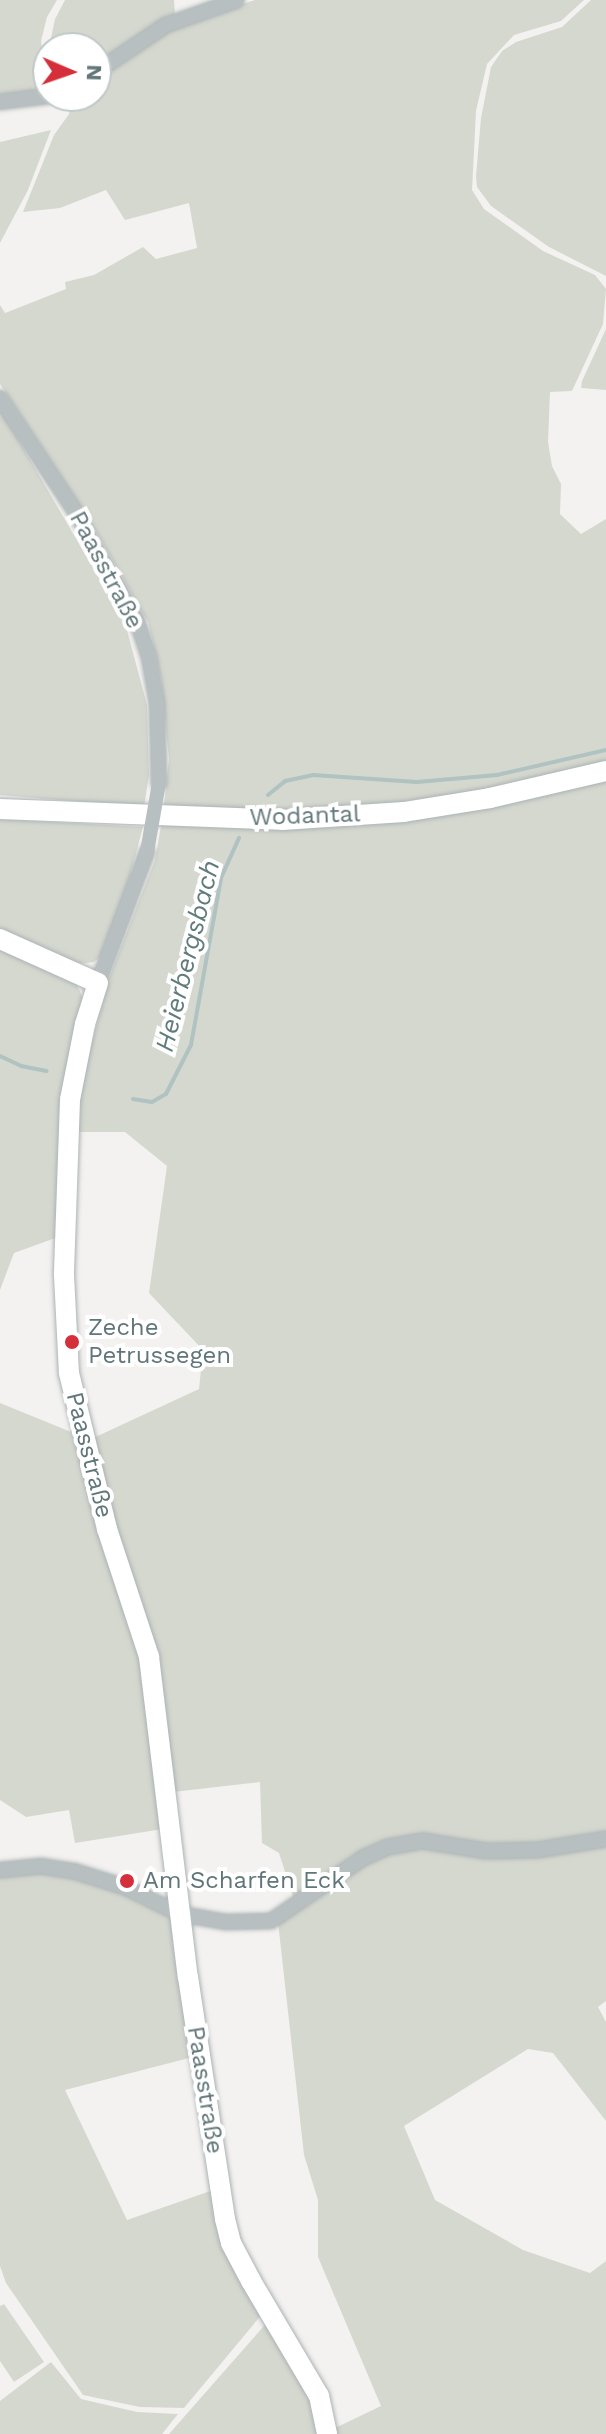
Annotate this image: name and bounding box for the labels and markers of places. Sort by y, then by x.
place label: Zeche Petrussegen [88,1314,231,1370]
marker: Zeche Petrussegen [63,1333,81,1351]
place label: Am Scharfen Eck [143,1867,345,1895]
marker: Am Scharfen Eck [118,1872,136,1890]

